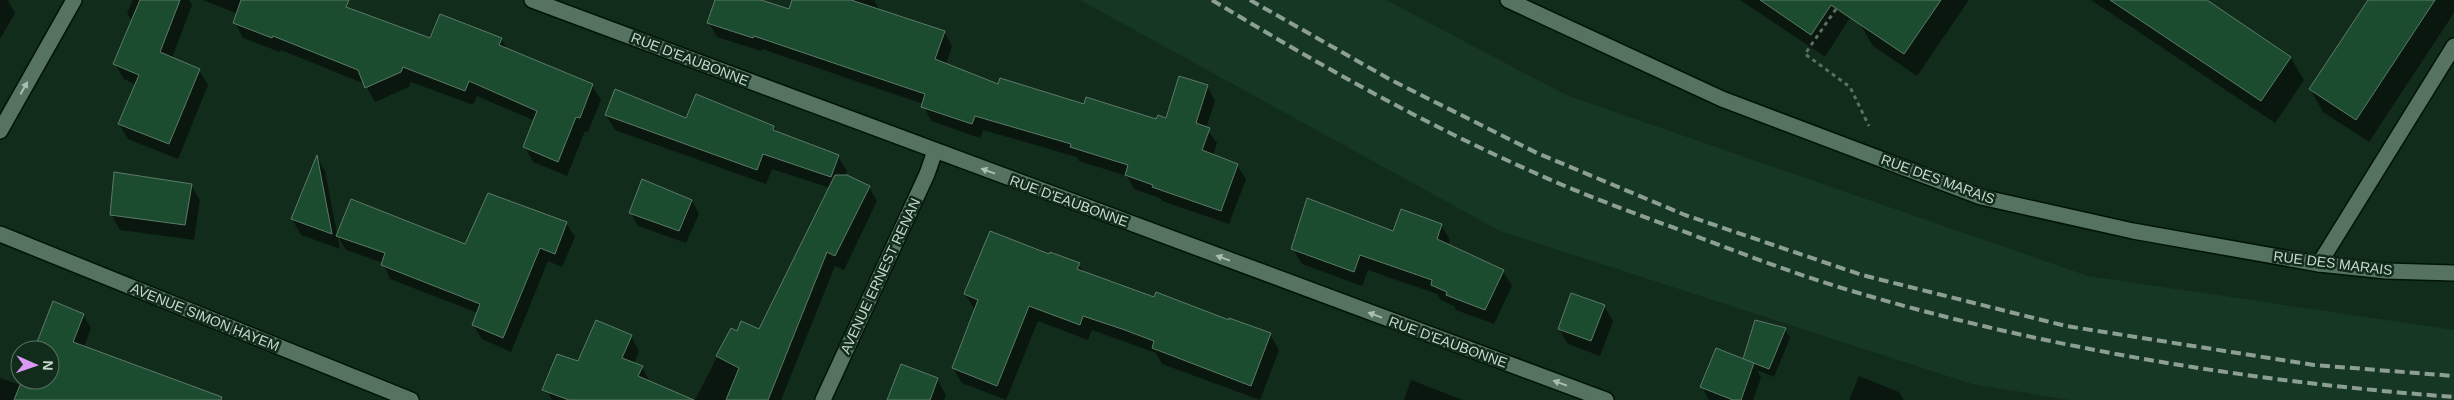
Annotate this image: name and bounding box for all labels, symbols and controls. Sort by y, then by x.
street label: RUE D'EAUBONNE [629,29,751,89]
one-way arrow [20,81,28,96]
street label: RUE DES MARAIS [1879,151,1997,207]
one-way arrow [981,167,996,174]
street label: RUE D'EAUBONNE [1008,172,1130,230]
street label: AVENUE ERNEST RENAN [837,196,923,356]
street label: RUE DES MARAIS [2273,248,2393,278]
one-way arrow [1215,254,1230,261]
street label: AVENUE SIMON HAYEM [128,280,282,354]
one-way arrow [1367,311,1382,319]
street label: RUE D'EAUBONNE [1387,313,1509,371]
north arrow [10,340,60,390]
text: N [40,360,56,371]
one-way arrow [1552,379,1567,387]

